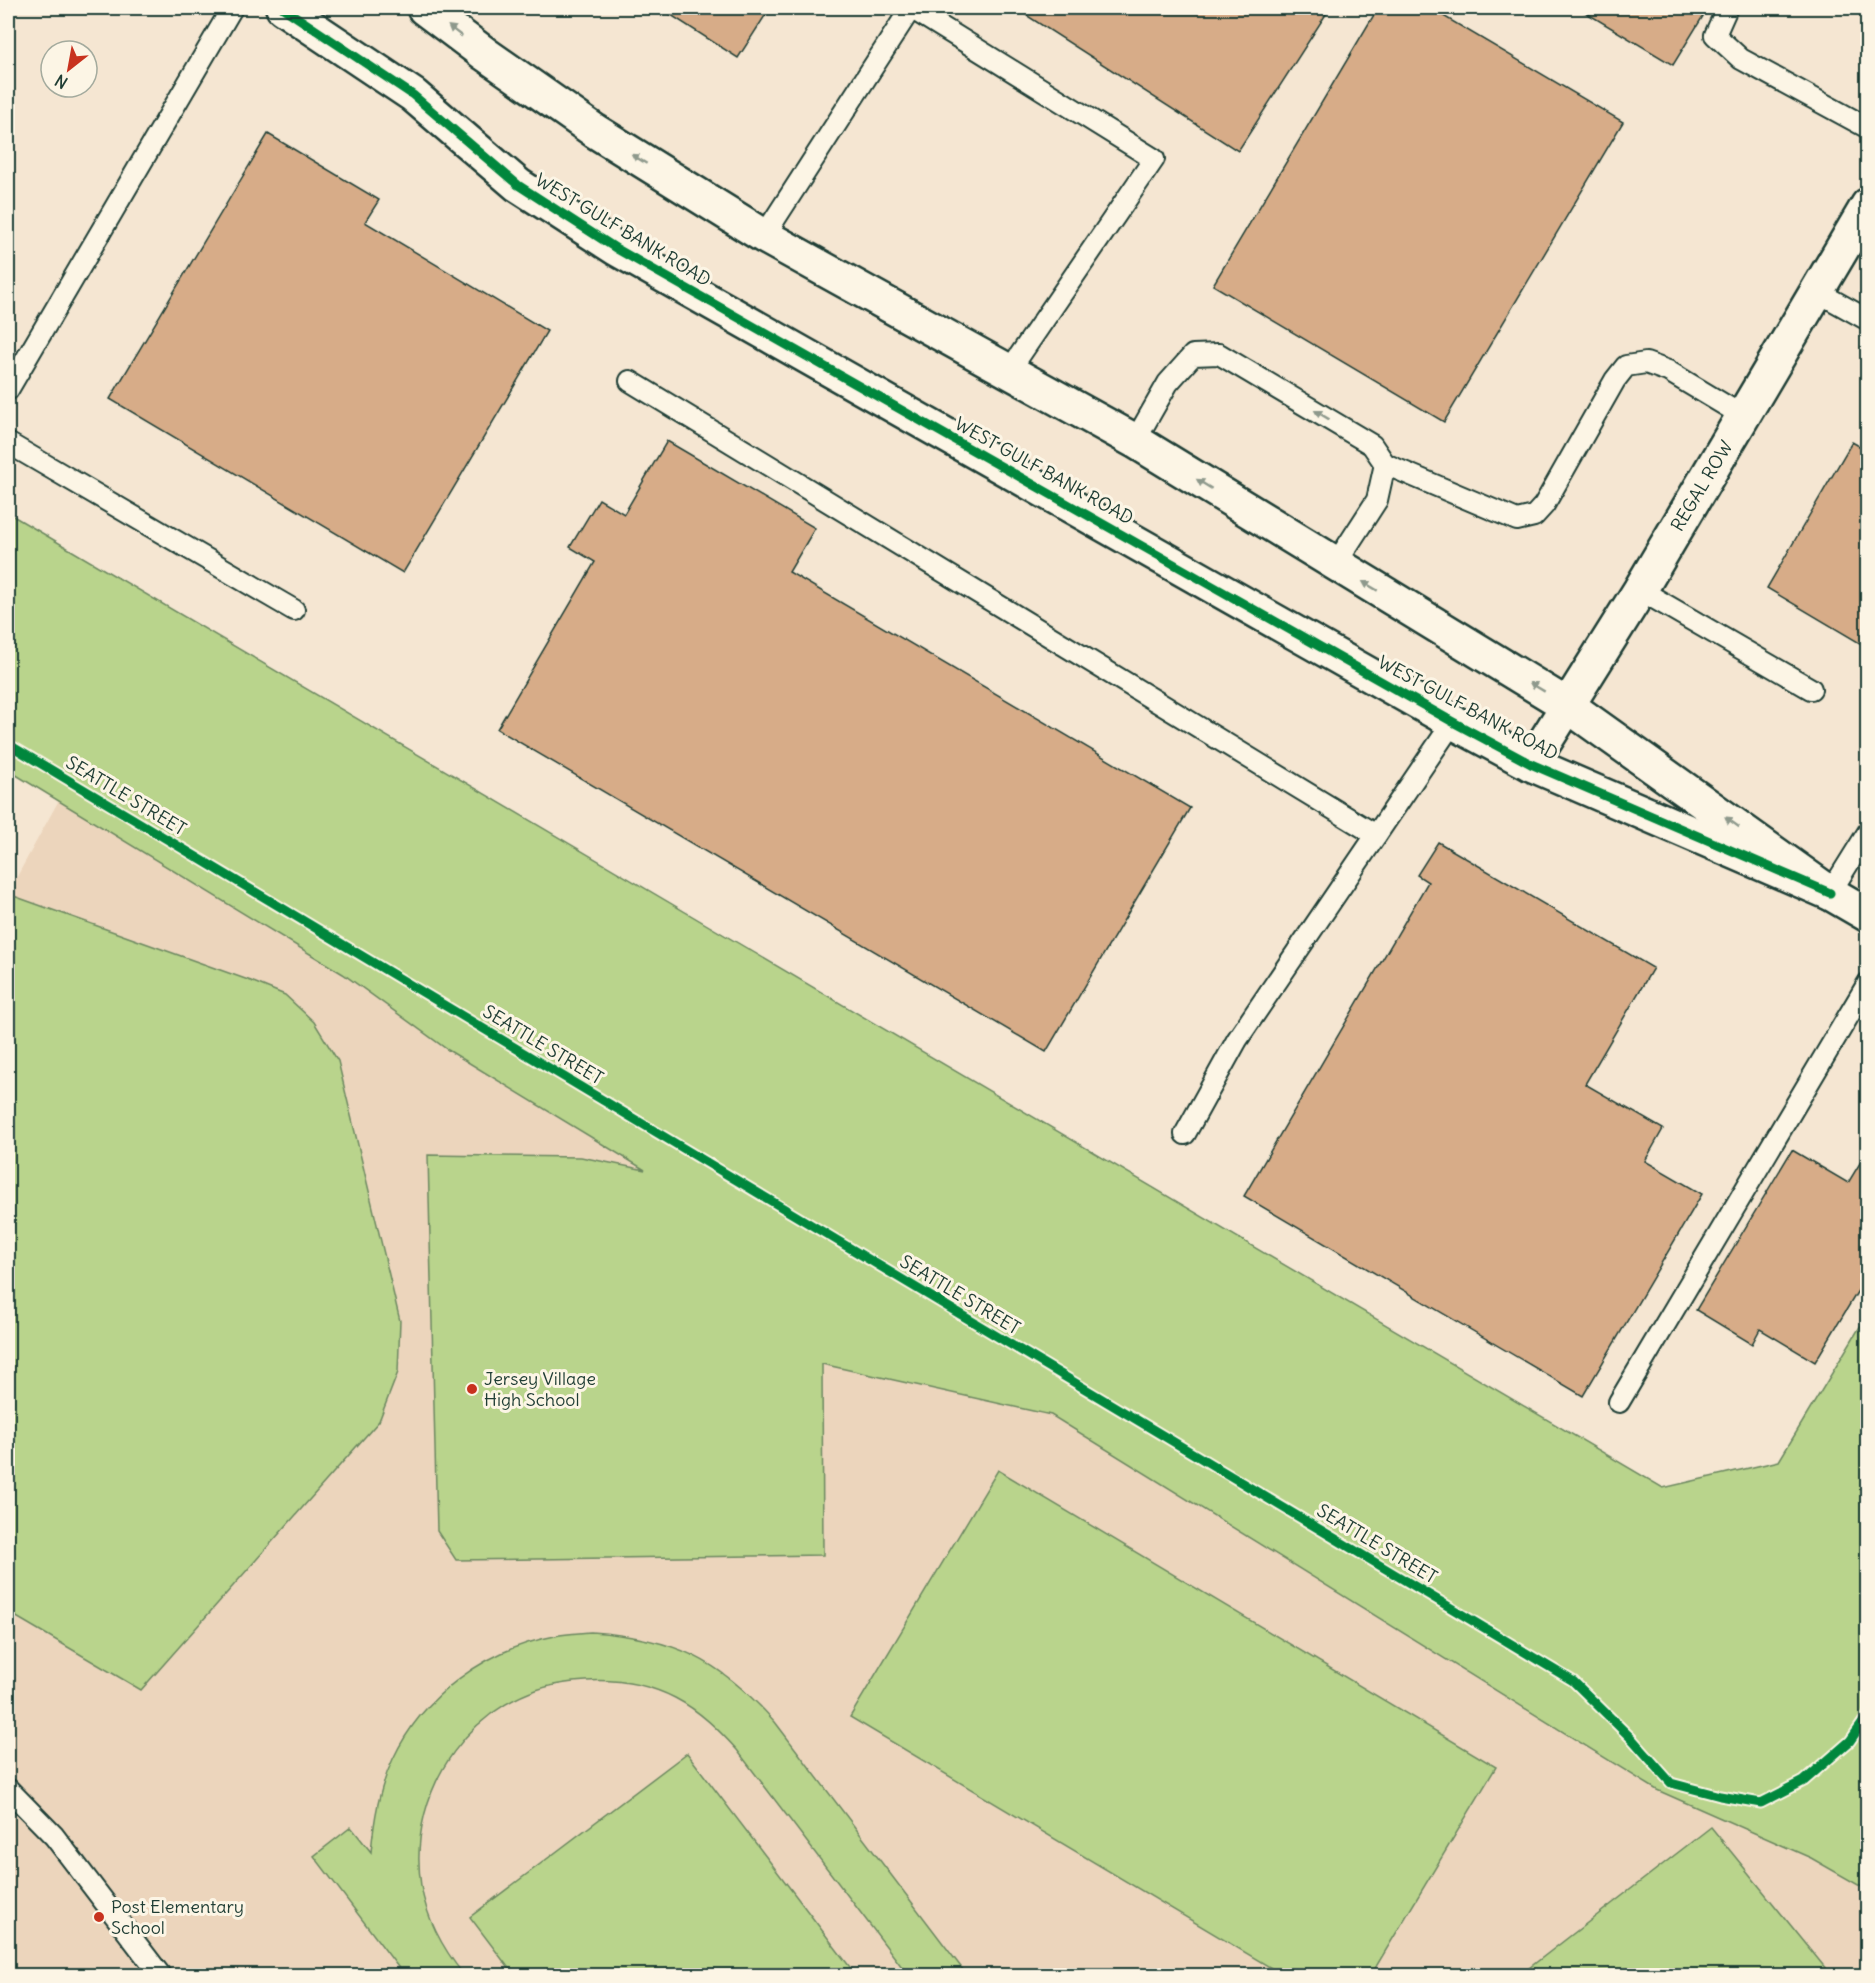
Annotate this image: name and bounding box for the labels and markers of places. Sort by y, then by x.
place label: Jersey Village High School [484,1367,596,1411]
marker: Jersey Village High School [465,1382,479,1396]
place label: Post Elementary School [111,1895,244,1939]
marker: Post Elementary School [92,1910,106,1924]

